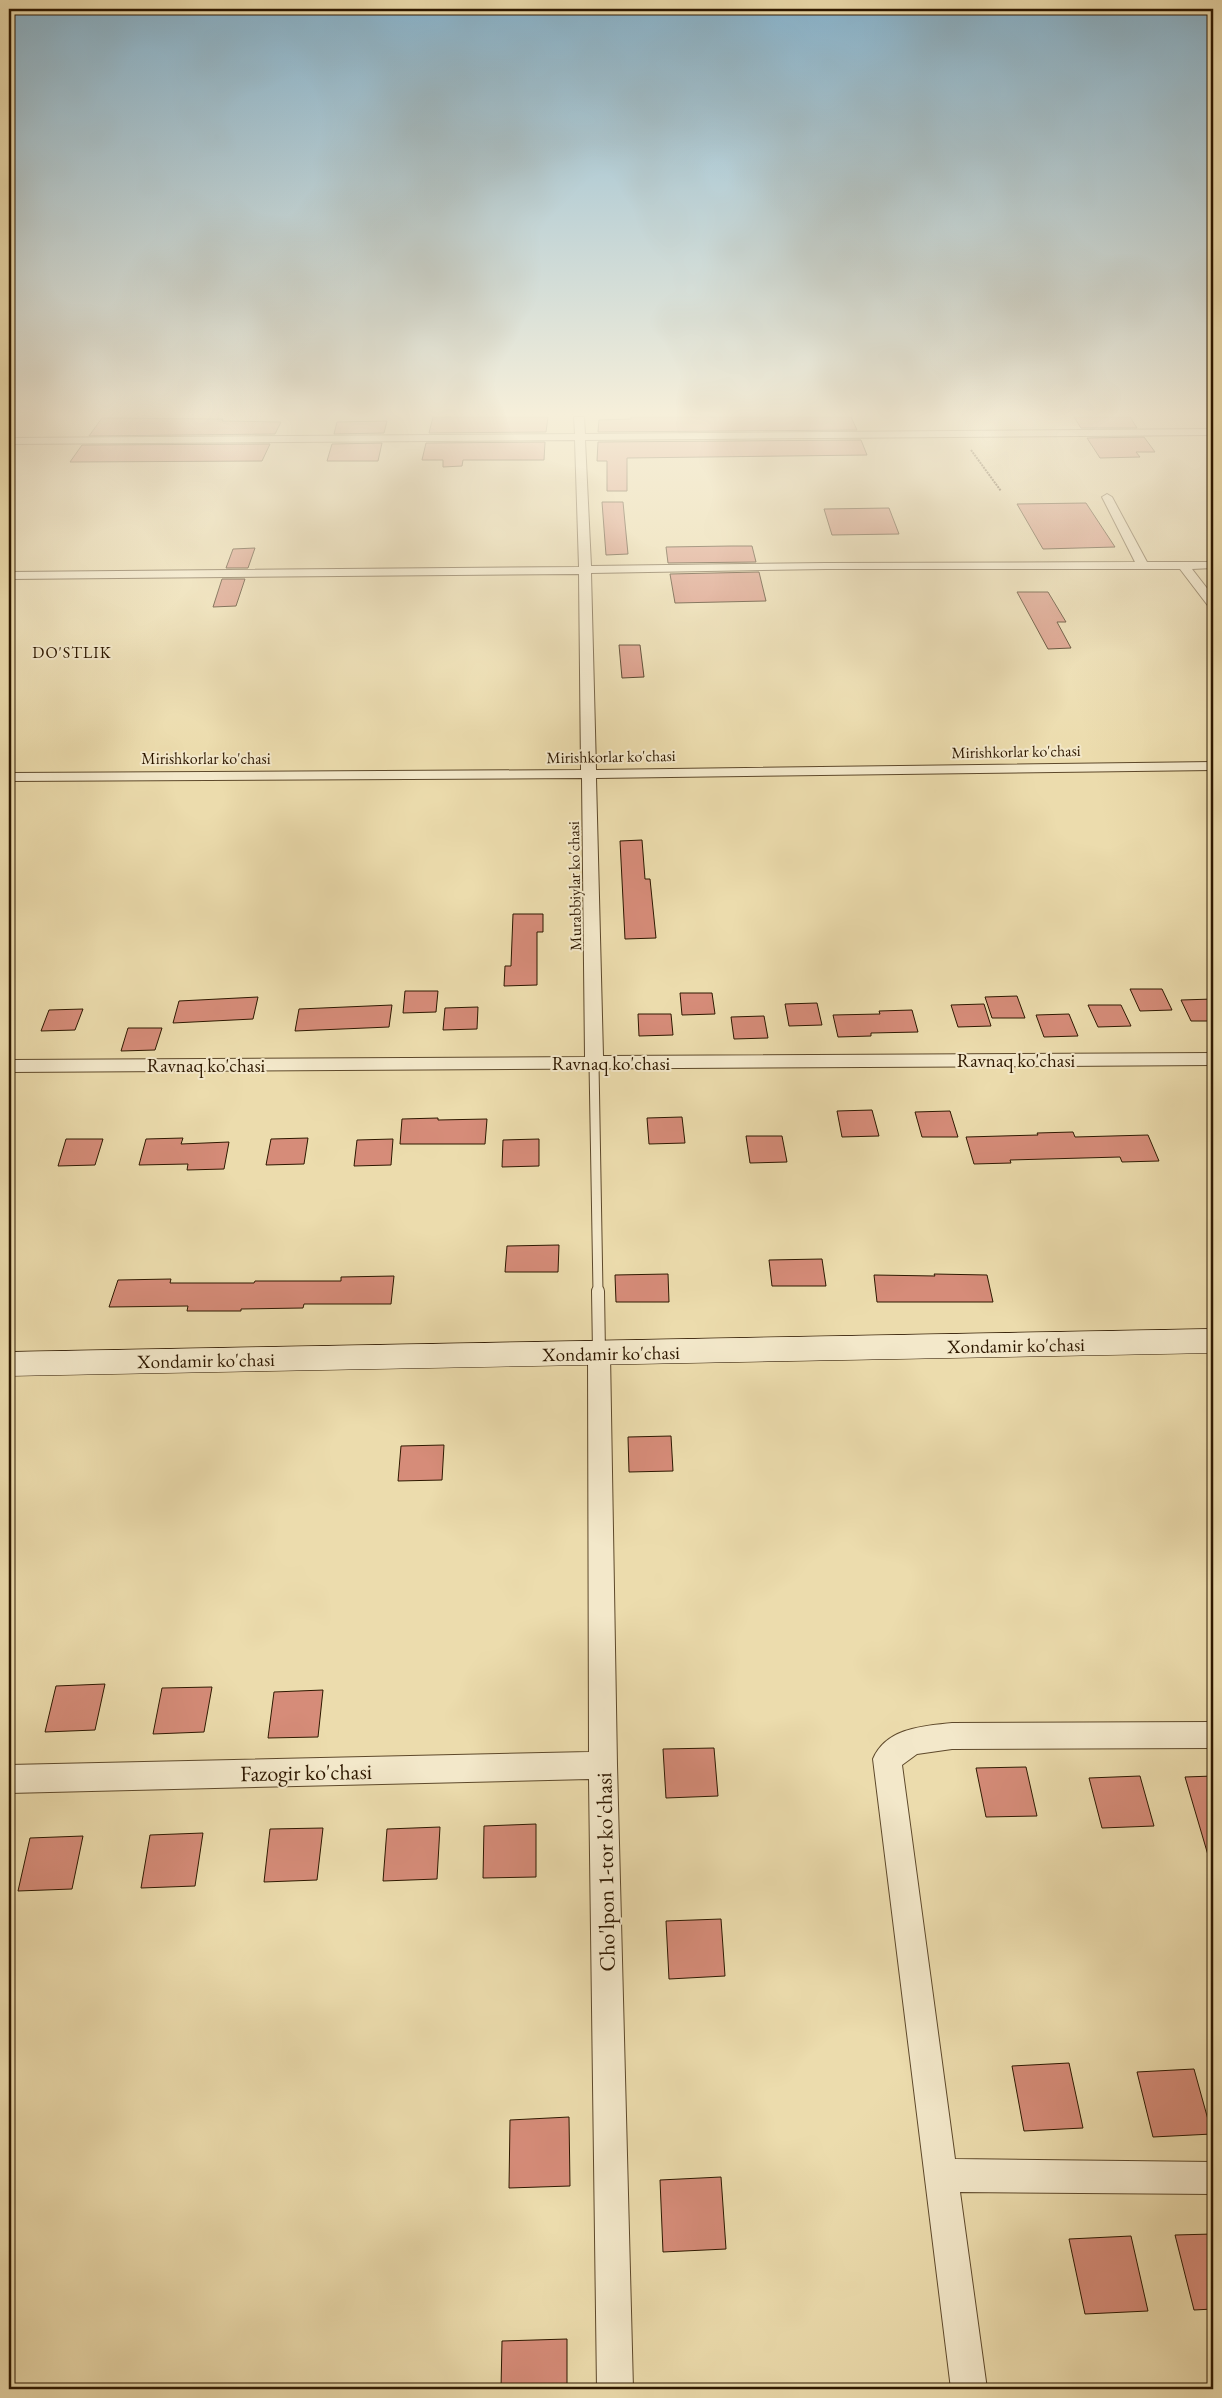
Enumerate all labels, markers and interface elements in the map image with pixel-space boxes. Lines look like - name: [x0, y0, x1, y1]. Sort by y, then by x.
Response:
- district label: DO'STLIK: [32, 642, 112, 663]
- street label: Mirishkorlar ko'chasi: [951, 740, 1081, 763]
- street label: Mirishkorlar ko'chasi: [546, 745, 676, 768]
- street label: Mirishkorlar ko'chasi: [141, 748, 271, 769]
- street label: Murabbiylar ko'chasi: [563, 821, 586, 951]
- street label: Ravnaq ko'chasi: [957, 1048, 1076, 1073]
- street label: Ravnaq ko'chasi: [552, 1051, 671, 1076]
- street label: Ravnaq ko'chasi: [147, 1053, 266, 1078]
- street label: Xondamir ko'chasi: [946, 1332, 1085, 1359]
- street label: Xondamir ko'chasi: [541, 1340, 680, 1367]
- street label: Xondamir ko'chasi: [136, 1347, 275, 1374]
- street label: Fazogir ko'chasi: [240, 1757, 372, 1788]
- street label: Cho'lpon 1-tor ko'chasi: [589, 1772, 622, 1972]

